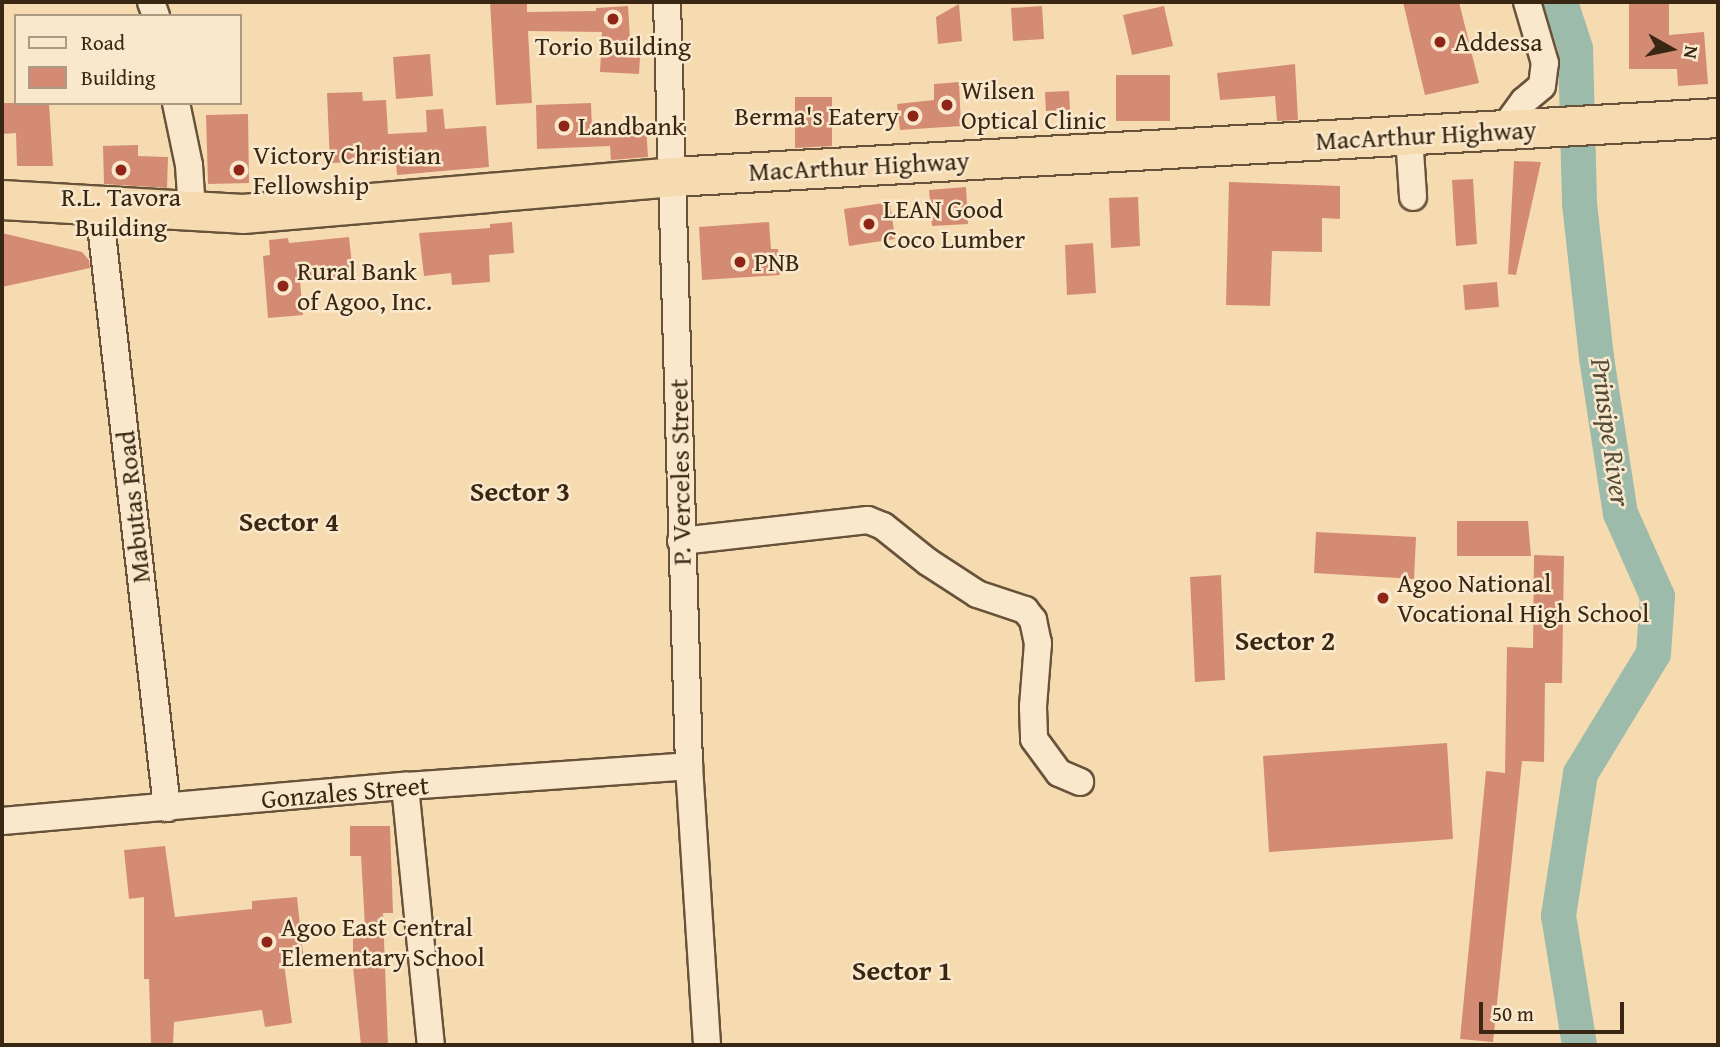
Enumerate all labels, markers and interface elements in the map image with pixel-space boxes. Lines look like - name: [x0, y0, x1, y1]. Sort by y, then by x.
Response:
- marker: Torio Building: [605, 11, 621, 27]
- legend: [14, 14, 242, 105]
- north arrow: [1636, 14, 1706, 84]
- place label: Addessa: [1454, 26, 1543, 58]
- text: Road: [81, 27, 125, 58]
- place label: Torio Building: [535, 30, 691, 62]
- marker: Addessa: [1432, 34, 1448, 50]
- text: N: [1677, 44, 1707, 61]
- text: Building: [81, 62, 155, 93]
- place label: Wilsen Optical Clinic: [961, 74, 1106, 136]
- marker: Wilsen Optical Clinic: [939, 97, 955, 113]
- place label: Berma's Eatery: [735, 100, 899, 132]
- marker: Berma's Eatery: [905, 108, 921, 124]
- place label: Landbank: [578, 110, 685, 142]
- street label: MacArthur Highway: [1315, 114, 1537, 156]
- marker: Landbank: [556, 118, 572, 134]
- place label: Victory Christian Fellowship: [253, 139, 441, 200]
- street label: MacArthur Highway: [748, 145, 970, 187]
- marker: R.L. Tavora Building: [113, 162, 129, 178]
- marker: Victory Christian Fellowship: [231, 162, 247, 178]
- place label: R.L. Tavora Building: [61, 181, 181, 242]
- place label: LEAN Good Coco Lumber: [883, 193, 1025, 255]
- marker: LEAN Good Coco Lumber: [861, 216, 877, 232]
- place label: PNB: [754, 246, 800, 278]
- marker: PNB: [732, 254, 748, 270]
- place label: Rural Bank of Agoo, Inc.: [297, 255, 432, 316]
- marker: Rural Bank of Agoo, Inc.: [275, 278, 291, 294]
- water label: Prinsipe River: [1584, 356, 1638, 508]
- street label: P. Verceles Street: [663, 378, 697, 566]
- street label: Mabutas Road: [109, 429, 157, 585]
- district label: Sector 3: [470, 474, 570, 508]
- district label: Sector 4: [239, 504, 339, 538]
- place label: Agoo National Vocational High School: [1397, 567, 1649, 628]
- marker: Agoo National Vocational High School: [1375, 590, 1391, 606]
- district label: Sector 2: [1235, 623, 1335, 657]
- street label: Gonzales Street: [260, 769, 430, 815]
- place label: Agoo East Central Elementary School: [281, 911, 485, 972]
- marker: Agoo East Central Elementary School: [259, 934, 275, 950]
- district label: Sector 1: [852, 953, 952, 987]
- scale bar: [1482, 988, 1627, 1032]
- text: 50 m: [1492, 998, 1534, 1029]

